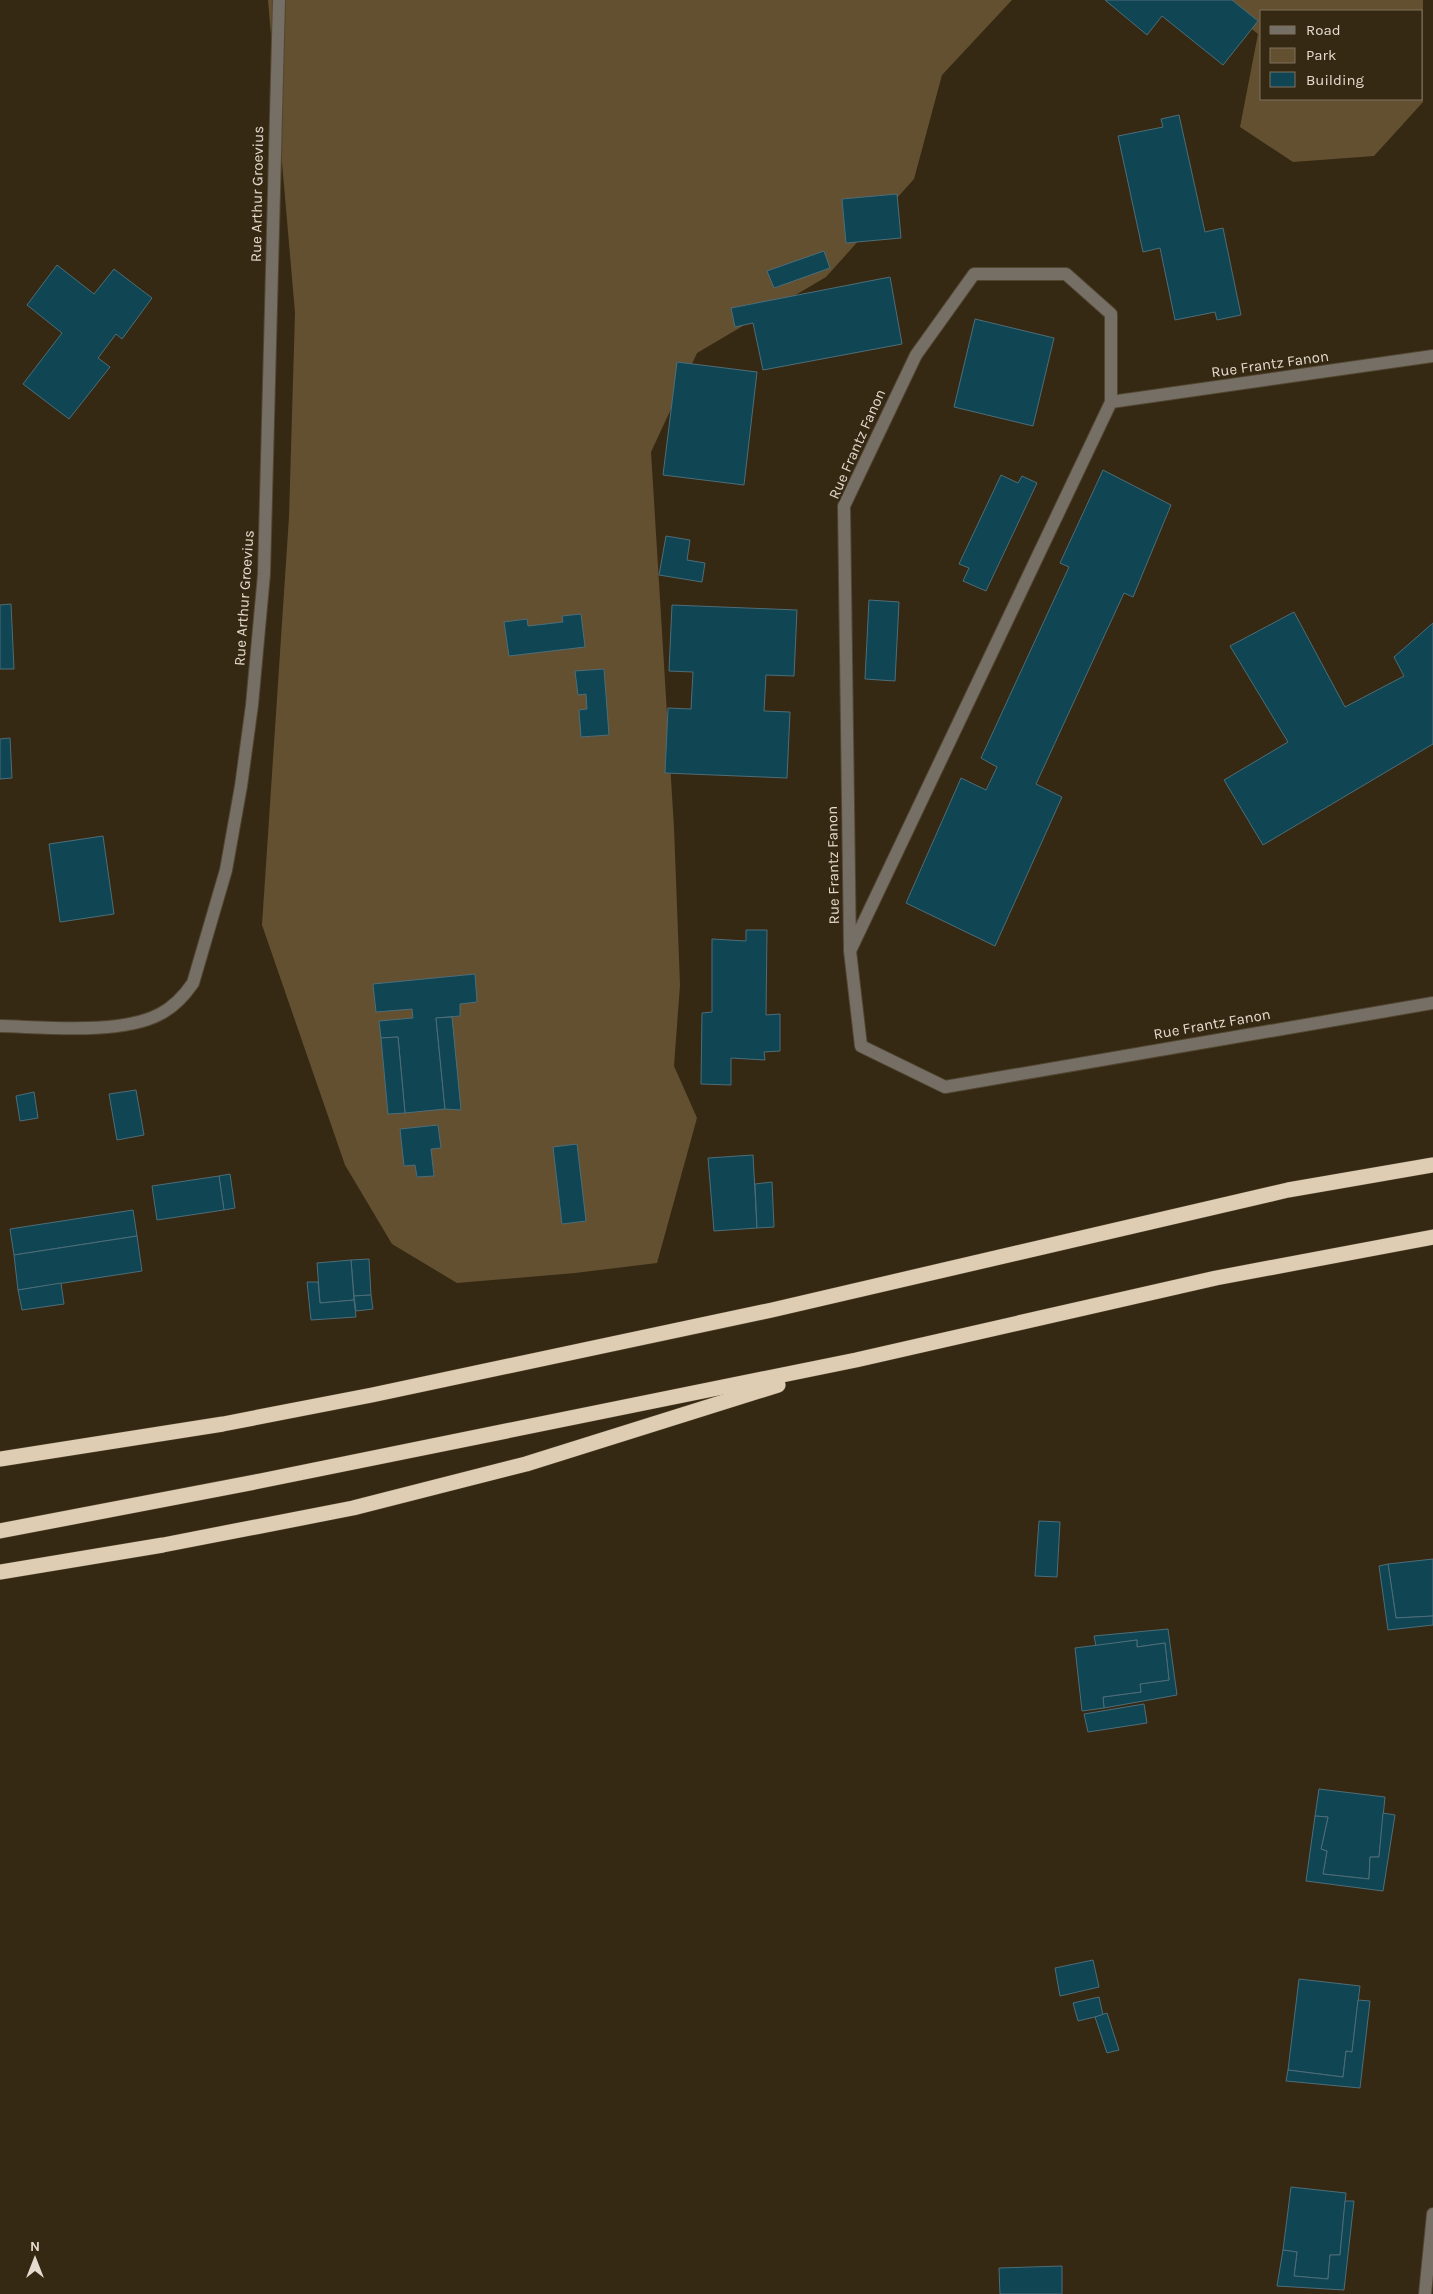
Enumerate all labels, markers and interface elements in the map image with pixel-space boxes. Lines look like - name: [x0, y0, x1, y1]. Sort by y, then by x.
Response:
- legend: [1260, 10, 1423, 100]
- text: Road: [1306, 21, 1341, 39]
- text: Park: [1306, 46, 1336, 64]
- text: Building: [1306, 71, 1364, 89]
- street label: Rue Arthur Groevius: [247, 126, 267, 262]
- street label: Rue Frantz Fanon: [1210, 347, 1330, 381]
- street label: Rue Frantz Fanon: [825, 386, 889, 502]
- street label: Rue Arthur Groevius: [230, 529, 258, 667]
- street label: Rue Frantz Fanon: [823, 806, 843, 924]
- street label: Rue Frantz Fanon: [1152, 1005, 1272, 1043]
- north arrow: [10, 2234, 60, 2284]
- text: N: [30, 2238, 40, 2255]

